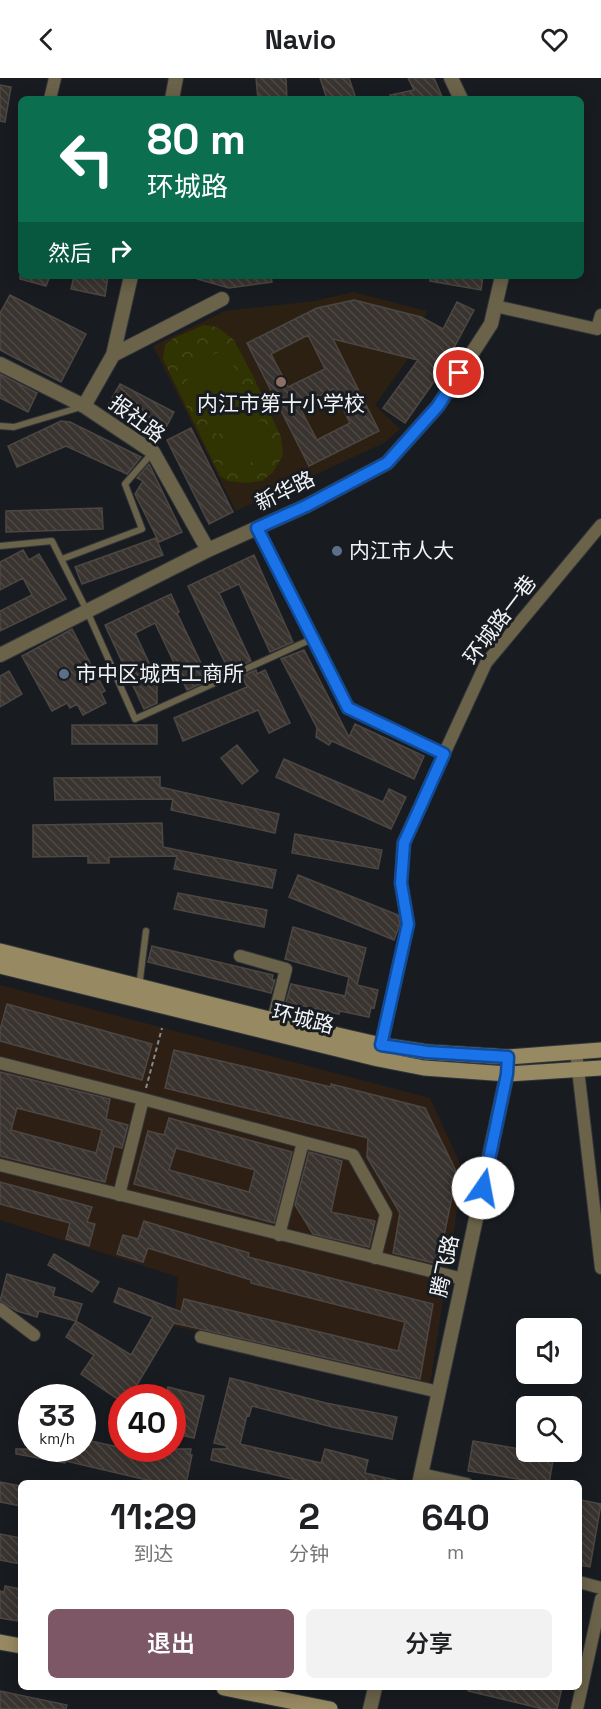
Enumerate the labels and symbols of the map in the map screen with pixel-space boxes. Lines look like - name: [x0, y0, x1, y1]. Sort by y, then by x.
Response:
- pin: [433, 347, 484, 398]
- marker: 内江市第十小学校: [274, 375, 288, 389]
- street label: 报社路: [104, 389, 171, 448]
- place label: 内江市第十小学校: [197, 390, 365, 417]
- street label: 新华路: [251, 465, 319, 516]
- place label: 内江市人大: [349, 537, 454, 564]
- marker: 内江市人大: [330, 544, 344, 558]
- street label: 环城路一巷: [457, 570, 542, 670]
- place label: 市中区城西工商所: [76, 660, 244, 687]
- marker: 市中区城西工商所: [57, 667, 71, 681]
- street label: 环城路: [269, 998, 337, 1039]
- position arrow: [451, 1156, 515, 1220]
- street label: 腾飞路: [425, 1232, 464, 1300]
- speed limit sign: 40: [108, 1384, 186, 1462]

